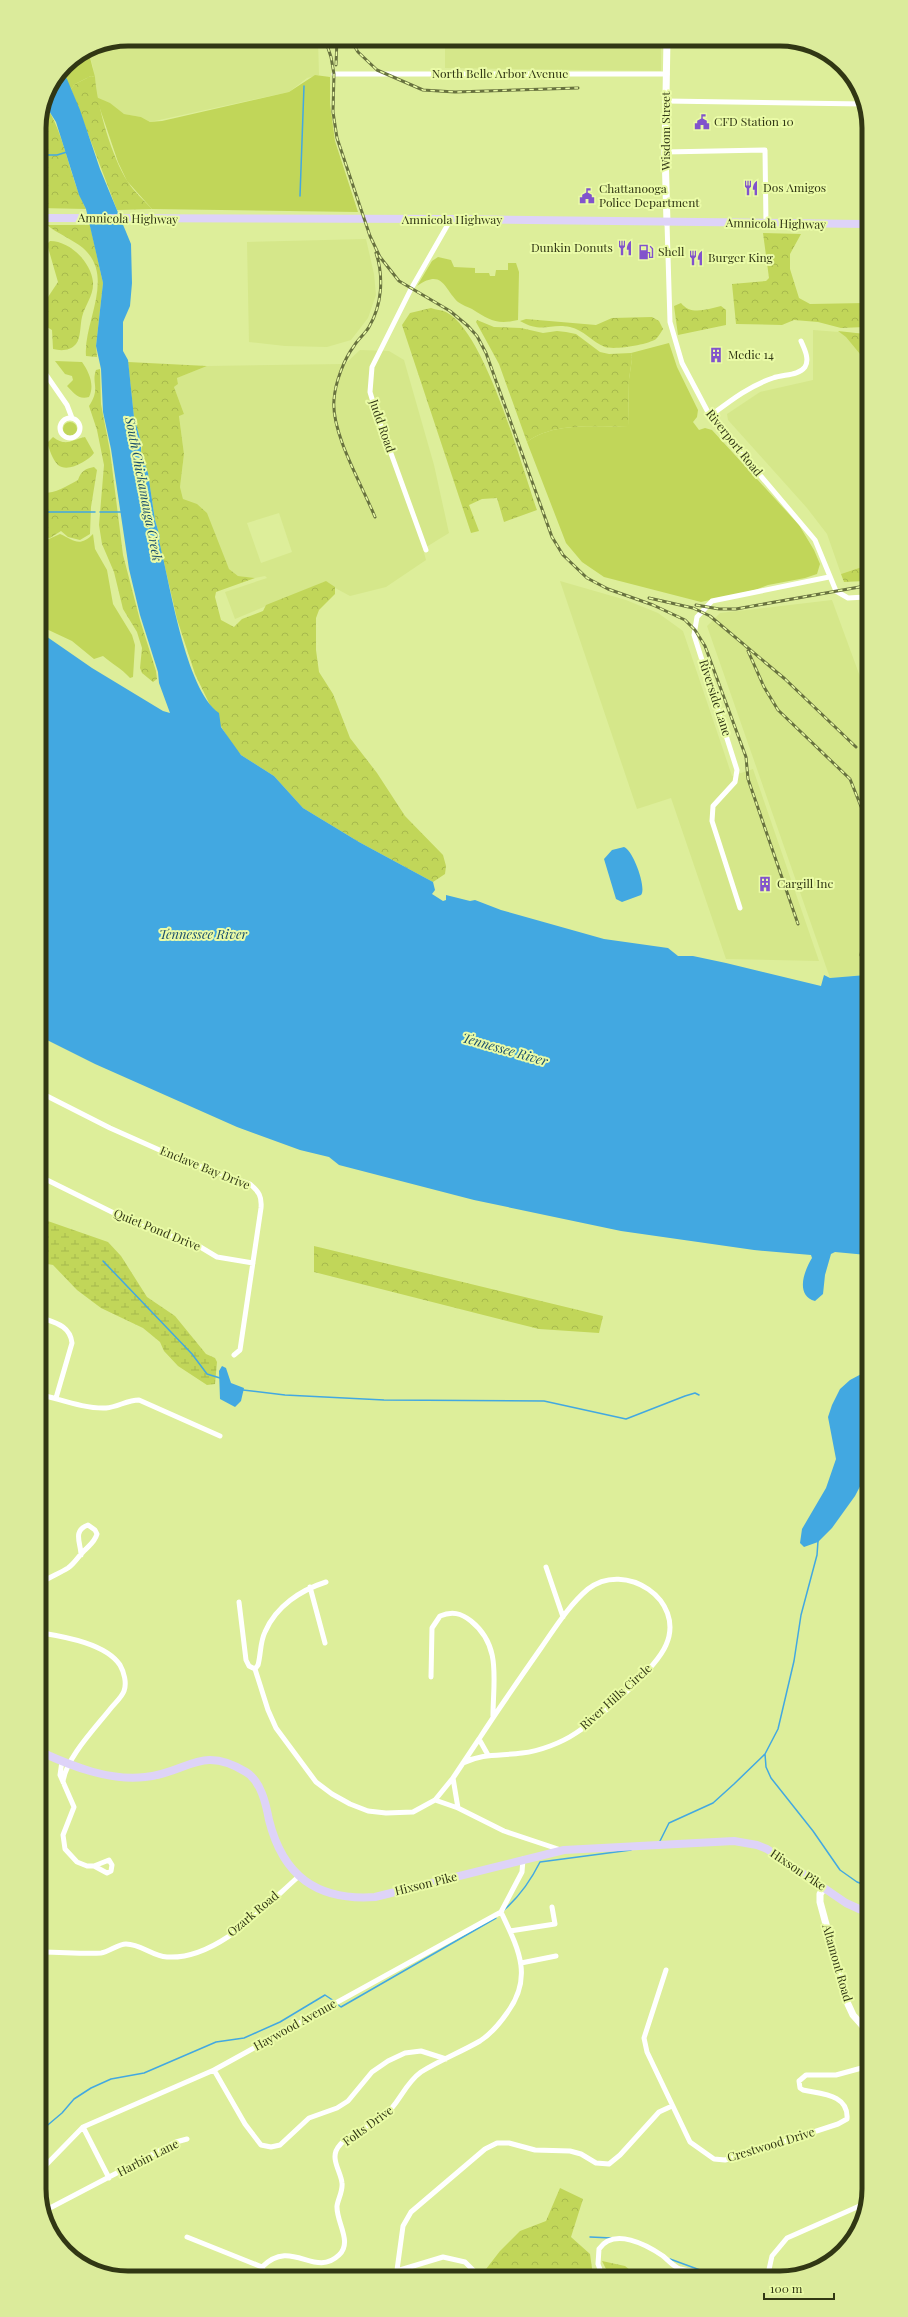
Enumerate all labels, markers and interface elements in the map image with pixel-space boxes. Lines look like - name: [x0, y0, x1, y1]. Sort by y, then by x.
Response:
- street label: North Belle Arbor Avenue: [432, 65, 568, 81]
- street label: Wisdom Street: [657, 91, 673, 171]
- public building icon: CFD Station 10: [693, 113, 711, 131]
- place label: CFD Station 10: [714, 113, 794, 129]
- restaurant icon: Dos Amigos: [742, 179, 760, 197]
- place label: Dos Amigos: [763, 179, 826, 195]
- place label: Chattanooga Police Department: [599, 180, 700, 210]
- public building icon: Chattanooga Police Department: [578, 187, 596, 205]
- street label: Amnicola Highway: [77, 209, 178, 227]
- street label: Amnicola Highway: [401, 211, 502, 227]
- street label: Amnicola Highway: [725, 214, 826, 232]
- place label: Dunkin Donuts: [531, 239, 613, 255]
- restaurant icon: Dunkin Donuts: [616, 239, 634, 257]
- fuel station icon: Shell: [637, 243, 655, 261]
- place label: Shell: [658, 243, 685, 259]
- restaurant icon: Burger King: [687, 249, 705, 267]
- place label: Burger King: [708, 249, 774, 265]
- building icon: Medic 14: [707, 346, 725, 364]
- place label: Medic 14: [728, 346, 774, 362]
- street label: Judd Road: [366, 396, 399, 454]
- street label: Riverport Road: [703, 406, 767, 479]
- water label: South Chickamauga Creek: [122, 414, 167, 563]
- street label: Riverside Lane: [696, 657, 736, 738]
- building icon: Cargill Inc: [756, 875, 774, 893]
- place label: Cargill Inc: [777, 875, 834, 891]
- water label: Tennessee River: [159, 925, 248, 942]
- water label: Tennessee River: [460, 1028, 550, 1069]
- street label: Enclave Bay Drive: [158, 1142, 253, 1192]
- street label: Quiet Pond Drive: [112, 1204, 203, 1254]
- street label: River Hills Circle: [576, 1660, 655, 1733]
- street label: Hixson Pike: [768, 1845, 829, 1894]
- street label: Hixson Pike: [393, 1868, 459, 1899]
- street label: Ozark Road: [223, 1887, 281, 1939]
- street label: Altamont Road: [819, 1921, 857, 2003]
- street label: Haywood Avenue: [250, 1995, 339, 2054]
- street label: Folts Drive: [339, 2102, 396, 2149]
- street label: Crestwood Drive: [725, 2123, 816, 2165]
- street label: Harbin Lane: [114, 2135, 181, 2179]
- scale bar: [764, 2275, 834, 2301]
- text: 100 m: [770, 2280, 803, 2296]

